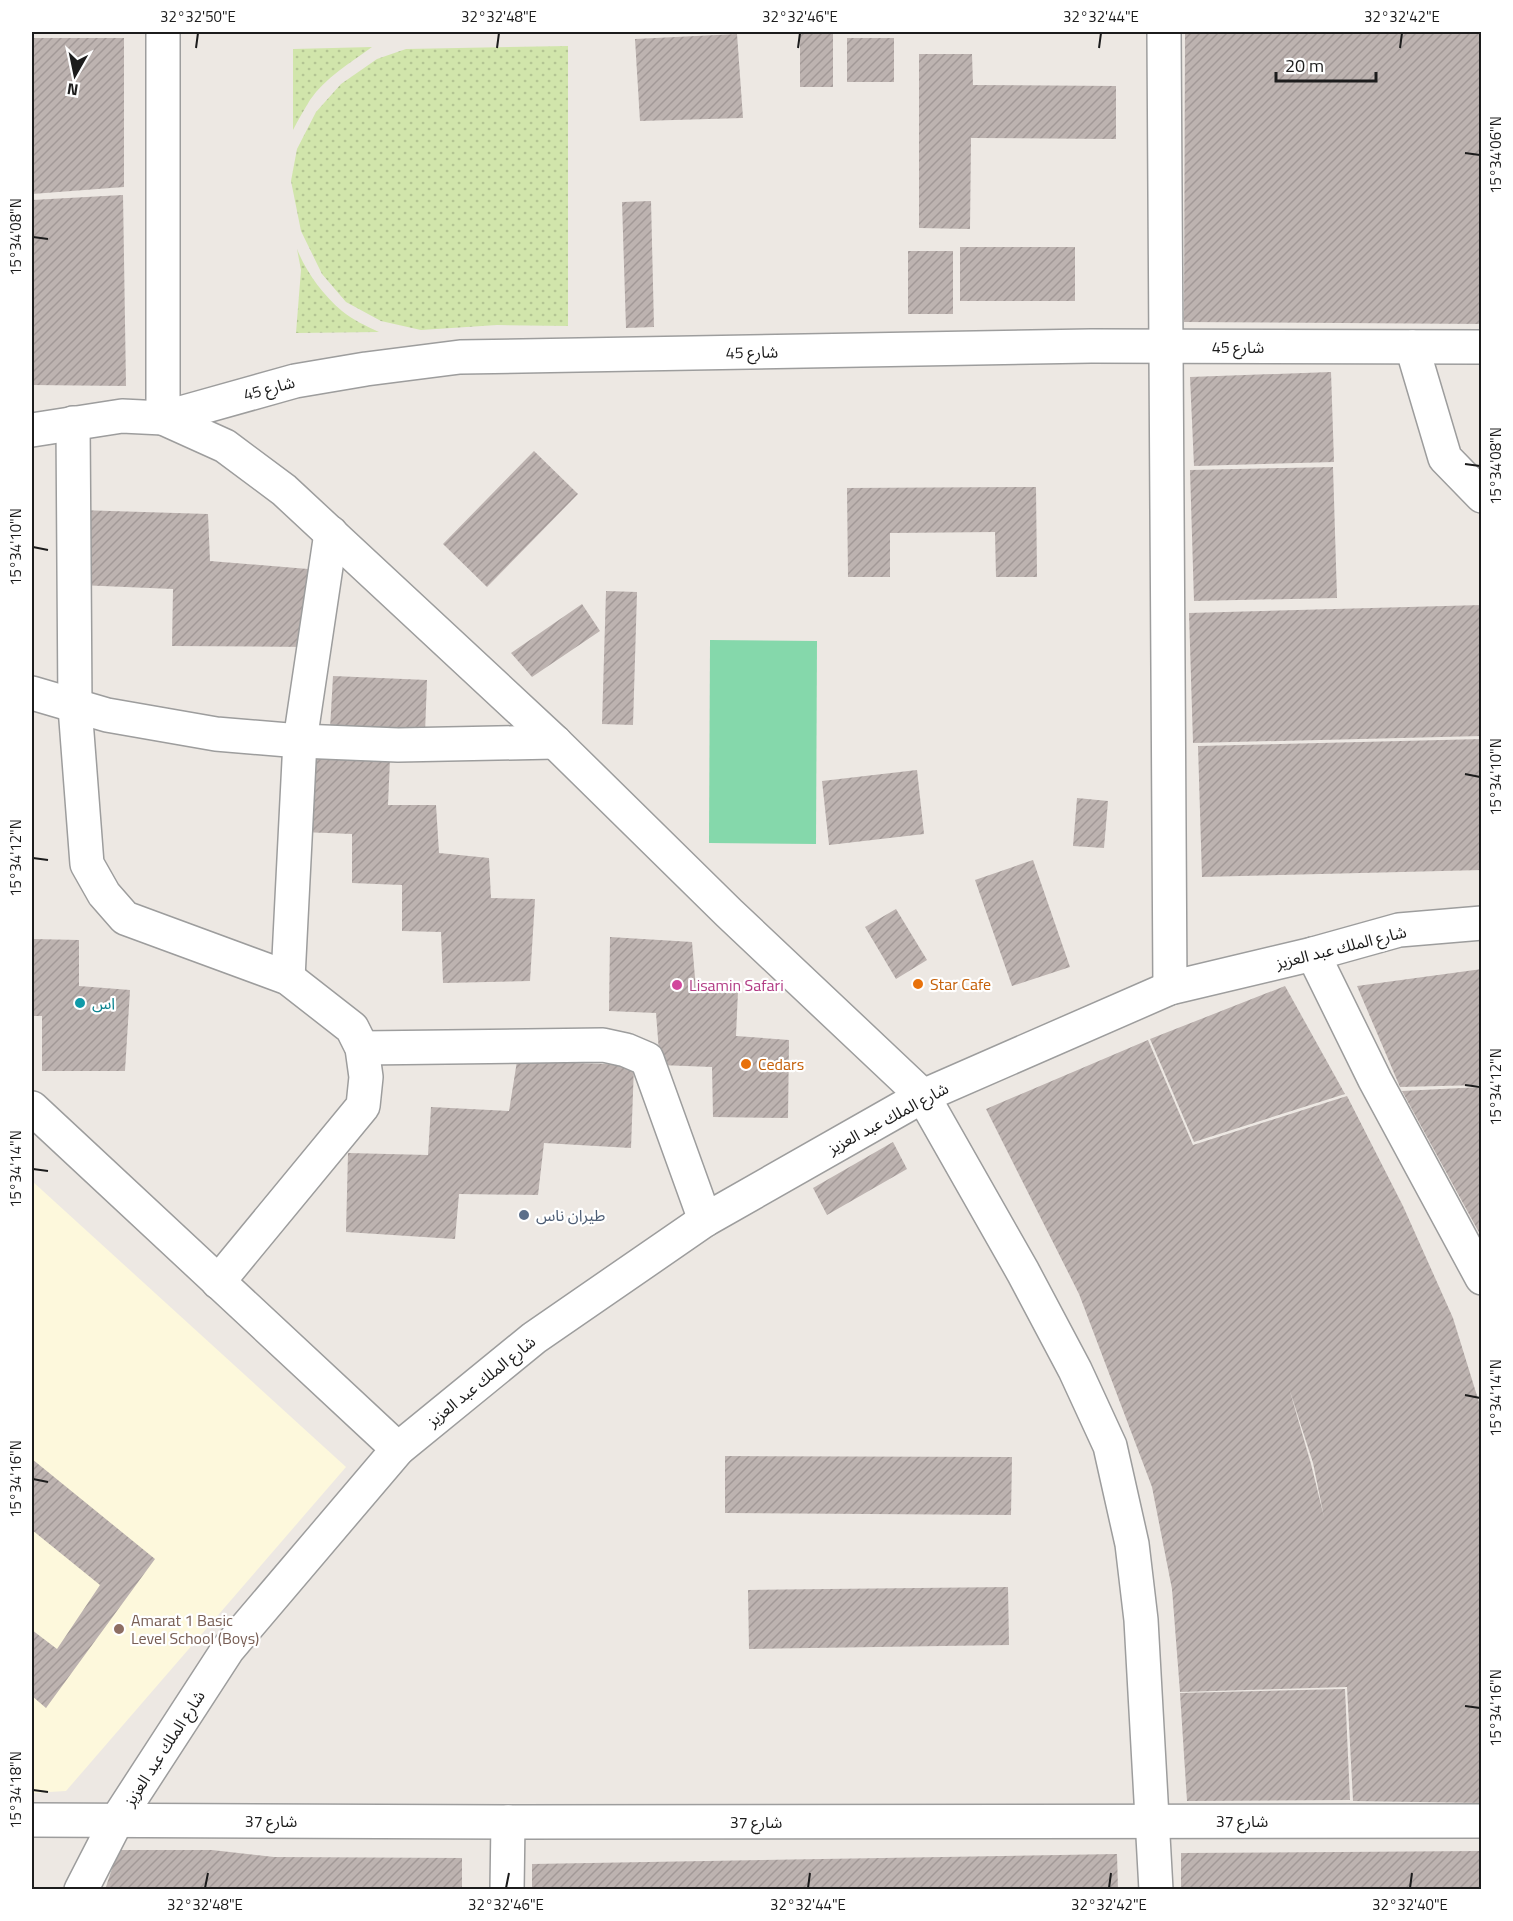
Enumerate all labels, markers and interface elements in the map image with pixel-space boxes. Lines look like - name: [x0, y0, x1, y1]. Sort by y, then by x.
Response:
- text: 32°32'50"E: [160, 5, 236, 28]
- text: 32°32'48"E: [461, 5, 537, 28]
- text: 32°32'46"E: [762, 5, 838, 28]
- text: 32°32'44"E: [1063, 5, 1139, 28]
- text: 32°32'42"E: [1364, 5, 1440, 28]
- north arrow: [45, 45, 105, 105]
- scale bar: [1276, 45, 1376, 83]
- text: 20 m: [1285, 52, 1324, 79]
- text: N: [65, 77, 80, 103]
- text: 15°34'06"N: [1484, 116, 1507, 194]
- text: 15°34'08"N: [4, 198, 27, 276]
- street label: شارع 45: [1212, 335, 1264, 360]
- street label: شارع 45: [725, 340, 779, 365]
- street label: شارع 45: [240, 370, 298, 407]
- text: 15°34'08"N: [1484, 427, 1507, 505]
- text: 15°34'10"N: [4, 508, 27, 586]
- text: 15°34'10"N: [1484, 738, 1507, 816]
- text: 15°34'12"N: [4, 819, 27, 897]
- street label: شارع الملك عبد العزيز: [1272, 919, 1409, 976]
- place label: Star Cafe: [930, 972, 991, 996]
- place label: Lisamin Safari: [689, 973, 784, 997]
- marker: Star Cafe: [911, 977, 925, 991]
- marker: Lisamin Safari: [670, 978, 684, 992]
- place label: اس: [92, 991, 115, 1015]
- marker: اس: [73, 996, 87, 1010]
- text: 15°34'12"N: [1484, 1048, 1507, 1126]
- place label: Cedars: [758, 1052, 804, 1076]
- marker: Cedars: [739, 1057, 753, 1071]
- street label: شارع الملك عبد العزيز: [822, 1076, 953, 1161]
- text: 15°34'14"N: [4, 1130, 27, 1208]
- place label: طيران ناس: [536, 1203, 605, 1227]
- marker: طيران ناس: [517, 1208, 531, 1222]
- street label: شارع الملك عبد العزيز: [421, 1330, 541, 1434]
- text: 15°34'14"N: [1484, 1359, 1507, 1437]
- text: 15°34'16"N: [4, 1440, 27, 1518]
- place label: Amarat 1 Basic Level School (Boys): [131, 1608, 259, 1650]
- marker: Amarat 1 Basic Level School (Boys): [112, 1622, 126, 1636]
- text: 15°34'16"N: [1484, 1669, 1507, 1747]
- street label: شارع الملك عبد العزيز: [117, 1685, 211, 1812]
- text: 15°34'18"N: [4, 1751, 27, 1829]
- street label: شارع 37: [245, 1809, 297, 1834]
- street label: شارع 37: [1216, 1809, 1268, 1834]
- street label: شارع 37: [730, 1810, 782, 1835]
- text: 32°32'48"E: [167, 1893, 243, 1916]
- text: 32°32'46"E: [468, 1893, 544, 1916]
- text: 32°32'44"E: [770, 1893, 846, 1916]
- text: 32°32'42"E: [1071, 1893, 1147, 1916]
- text: 32°32'40"E: [1372, 1893, 1448, 1916]

